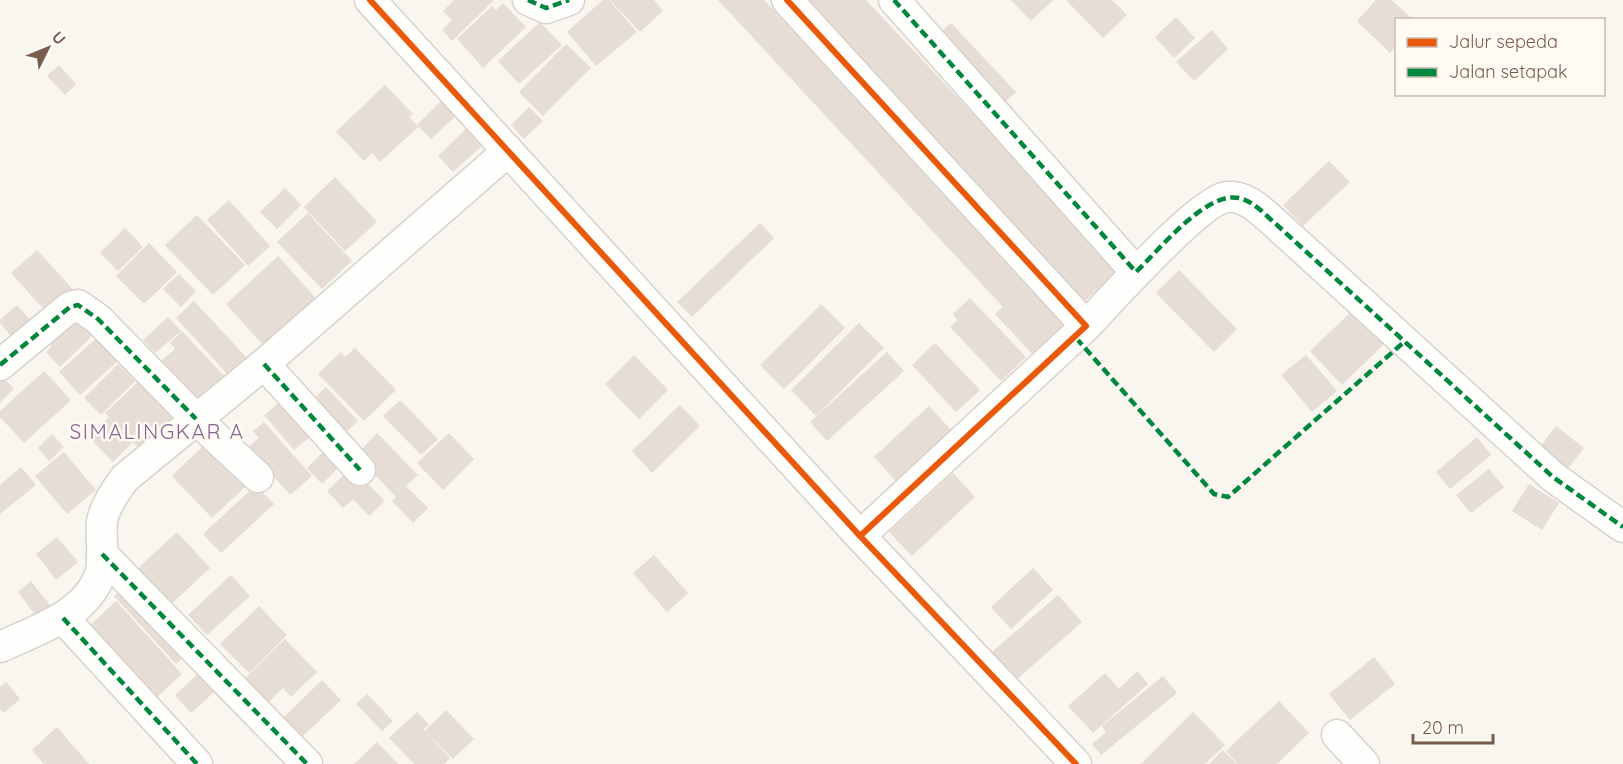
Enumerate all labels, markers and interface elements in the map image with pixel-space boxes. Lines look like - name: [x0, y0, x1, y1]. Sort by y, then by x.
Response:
- north arrow: [18, 18, 78, 78]
- legend: [1395, 18, 1605, 96]
- text: U: [48, 27, 70, 49]
- text: Jalur sepeda: [1449, 30, 1558, 53]
- text: Jalan setapak: [1449, 60, 1568, 83]
- district label: SIMALINGKAR A: [70, 418, 244, 444]
- scale bar: [1413, 707, 1492, 745]
- text: 20 m: [1422, 716, 1464, 739]

